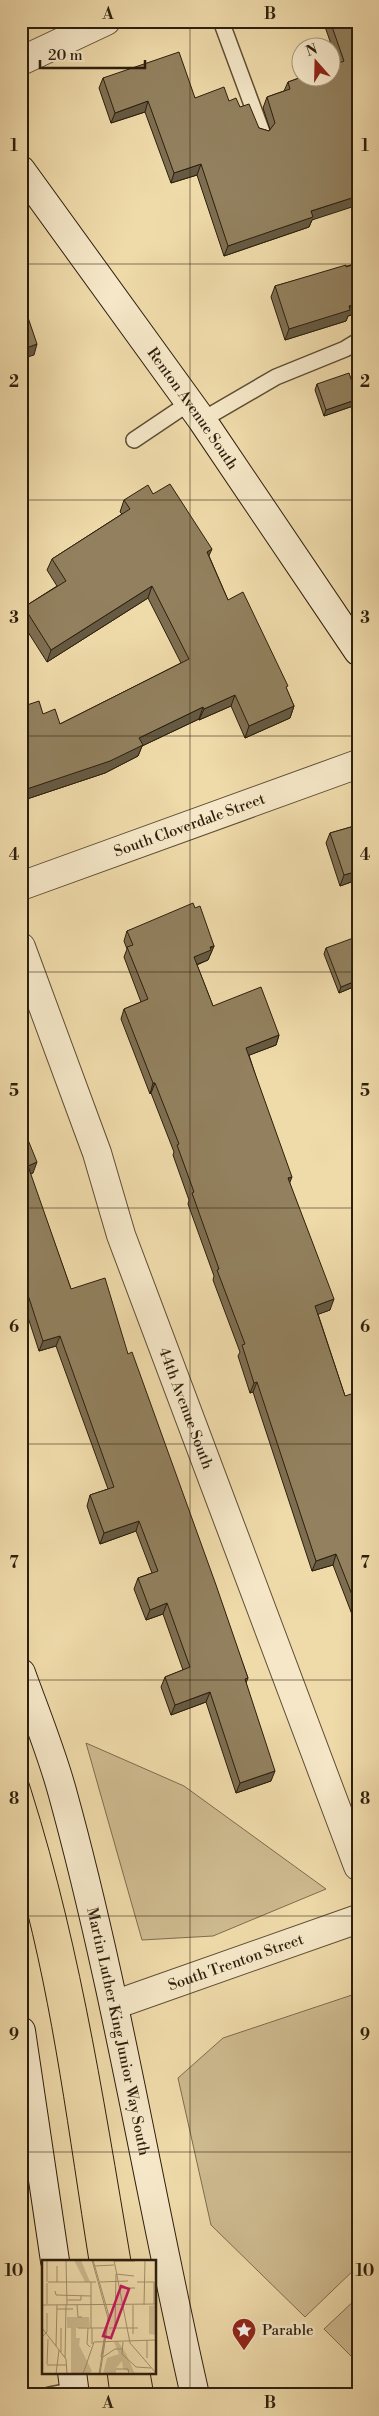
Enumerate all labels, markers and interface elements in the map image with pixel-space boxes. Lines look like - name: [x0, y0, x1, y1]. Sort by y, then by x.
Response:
- text: A: [101, 4, 114, 24]
- text: B: [264, 4, 276, 24]
- scale bar: [40, 38, 145, 70]
- north arrow: [292, 38, 342, 88]
- text: N: [304, 40, 320, 61]
- text: 20 m: [48, 46, 83, 65]
- text: 1: [10, 136, 18, 156]
- text: 1: [361, 136, 369, 156]
- street label: Renton Avenue South: [143, 344, 242, 473]
- text: 2: [9, 372, 19, 392]
- text: 2: [360, 372, 370, 392]
- text: 3: [9, 608, 19, 628]
- text: 3: [360, 608, 370, 628]
- street label: South Cloverdale Street: [111, 789, 268, 861]
- text: 4: [9, 845, 20, 865]
- text: 4: [360, 845, 371, 865]
- text: 5: [9, 1081, 19, 1101]
- text: 5: [360, 1081, 370, 1101]
- text: 6: [9, 1317, 19, 1337]
- text: 6: [360, 1317, 370, 1337]
- street label: 44th Avenue South: [155, 1345, 218, 1472]
- text: 7: [9, 1553, 19, 1573]
- text: 7: [360, 1553, 370, 1573]
- text: 8: [9, 1789, 19, 1809]
- text: 8: [360, 1789, 370, 1809]
- street label: Martin Luther King Junior Way South: [83, 1905, 154, 2157]
- street label: South Trenton Street: [165, 1929, 307, 1995]
- text: 9: [9, 2025, 19, 2045]
- text: 9: [360, 2025, 370, 2045]
- inset map: [42, 2260, 156, 2374]
- text: 10: [5, 2261, 23, 2281]
- text: 10: [356, 2261, 374, 2281]
- place icon: Parable: [231, 2317, 257, 2351]
- place label: Parable: [262, 2321, 314, 2340]
- text: A: [101, 2393, 114, 2413]
- text: B: [264, 2393, 276, 2413]

